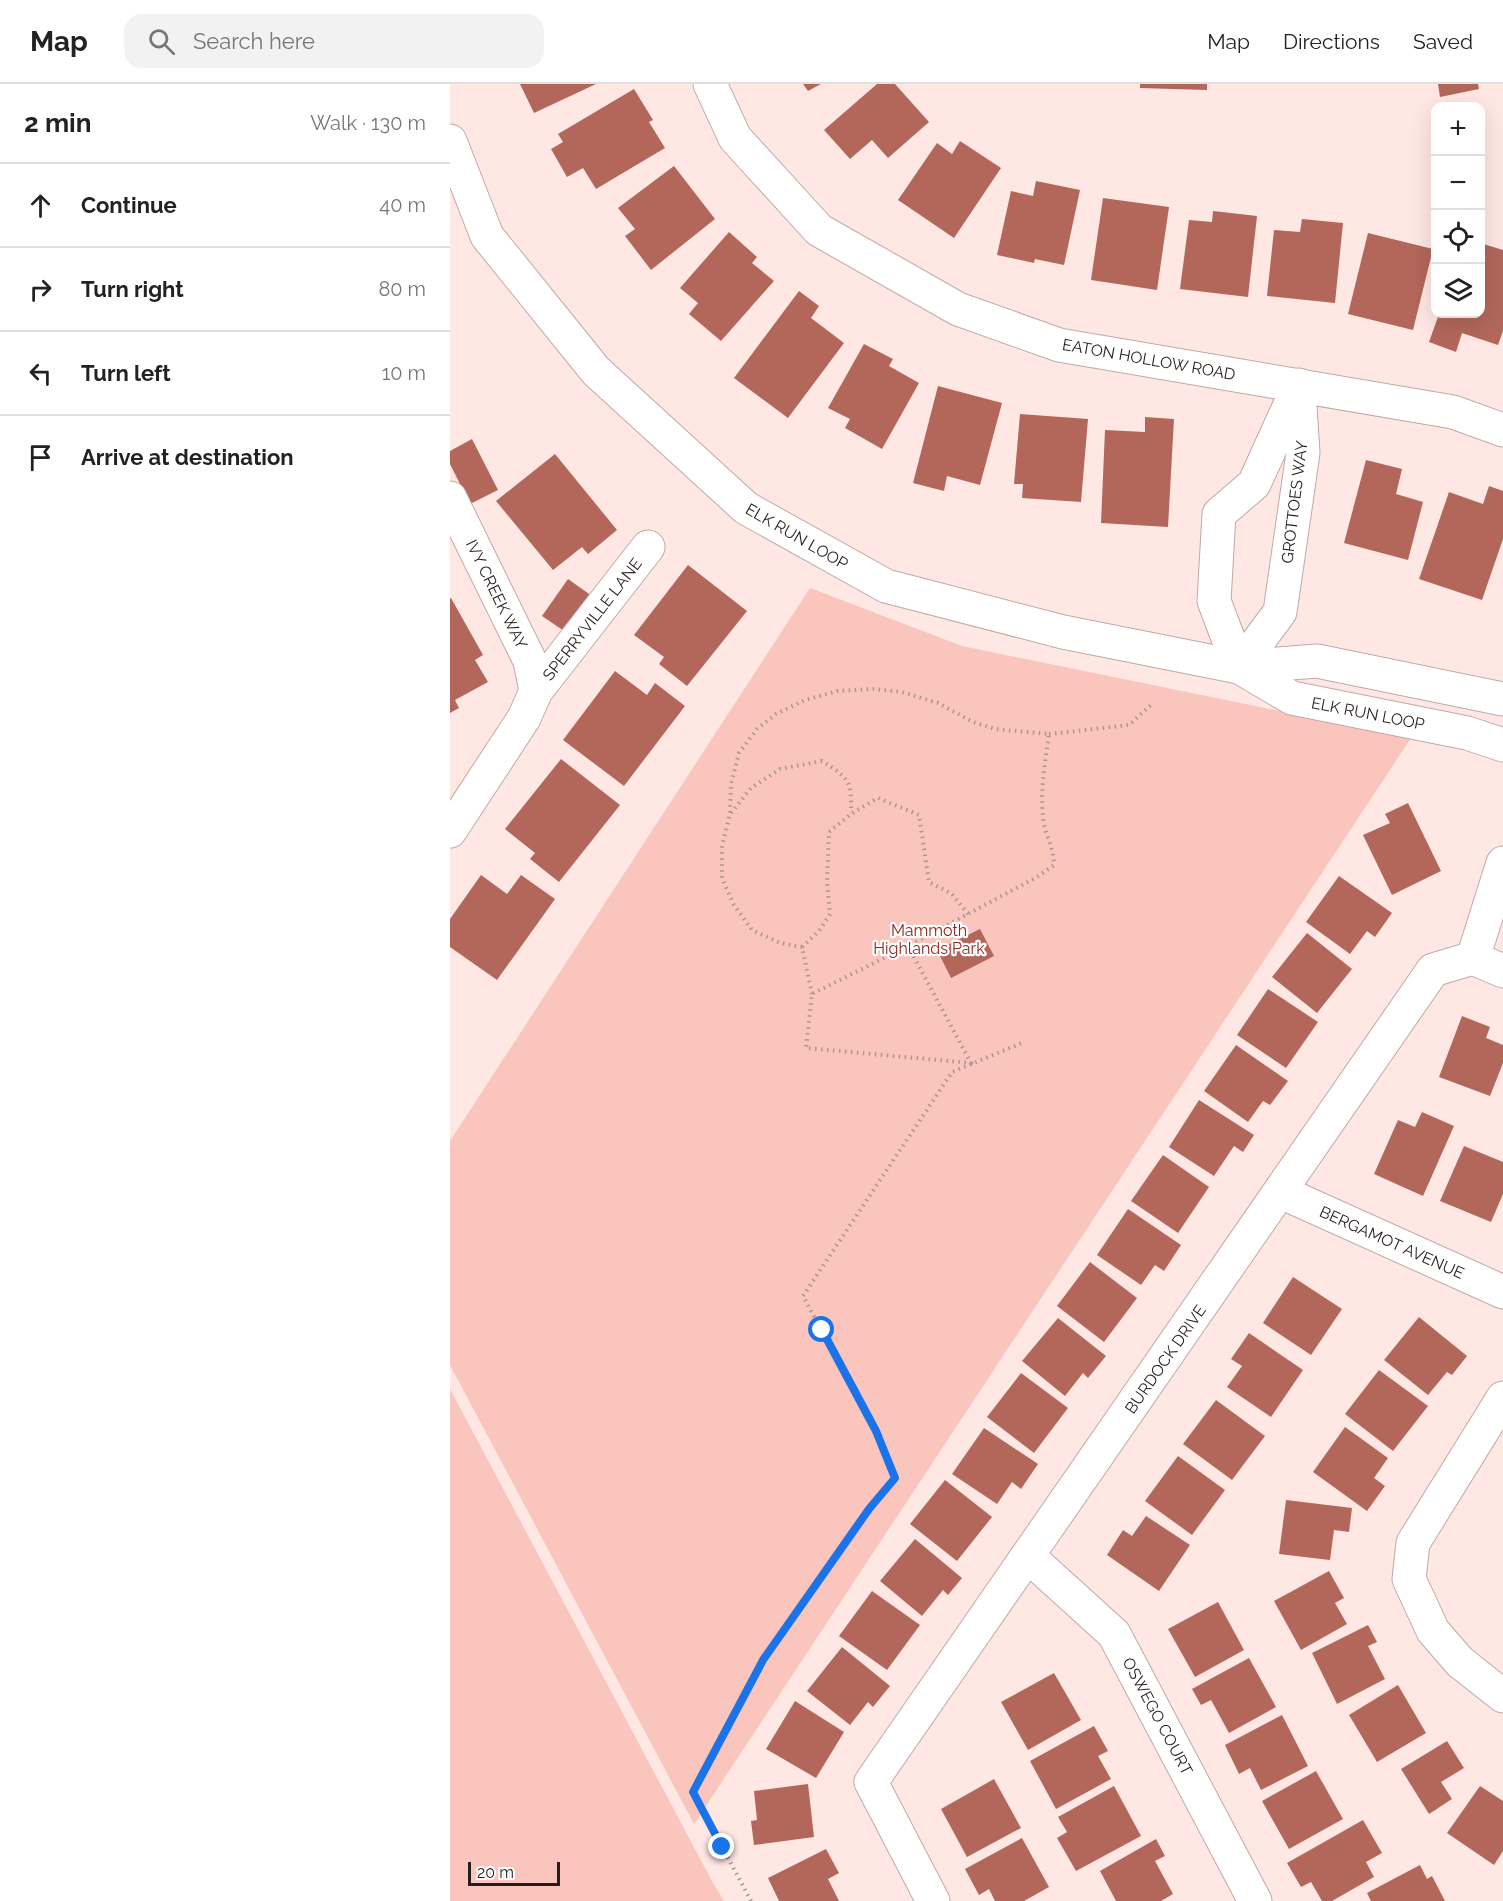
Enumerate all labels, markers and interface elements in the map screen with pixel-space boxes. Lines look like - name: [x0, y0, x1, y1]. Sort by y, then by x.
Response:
- search box: [124, 14, 544, 68]
- text: Map: [30, 25, 88, 58]
- icon: search: [145, 25, 178, 58]
- text: Search here: [193, 28, 315, 54]
- text: Map: [1207, 29, 1250, 54]
- text: Directions: [1283, 29, 1380, 54]
- text: Saved: [1413, 29, 1473, 54]
- map controls: [1431, 102, 1485, 318]
- button: +: [1431, 102, 1485, 156]
- text: 2 min: [24, 108, 91, 138]
- text: Walk · 130 m: [310, 111, 426, 135]
- button: −: [1431, 156, 1485, 210]
- icon: ahead: [24, 189, 57, 222]
- text: Continue: [81, 192, 177, 218]
- text: 40 m: [379, 193, 426, 217]
- button: locate: [1431, 210, 1485, 264]
- button: layers: [1431, 264, 1485, 318]
- icon: right: [24, 273, 57, 306]
- text: Turn right: [81, 276, 184, 302]
- text: 80 m: [378, 277, 426, 301]
- street label: EATON HOLLOW ROAD: [1061, 335, 1237, 384]
- icon: left: [24, 357, 57, 390]
- text: Turn left: [81, 360, 171, 386]
- text: 10 m: [382, 361, 426, 385]
- street label: GROTTOES WAY: [1278, 439, 1312, 564]
- icon: arrive: [24, 441, 57, 474]
- text: Arrive at destination: [81, 444, 294, 470]
- street label: ELK RUN LOOP: [742, 499, 851, 573]
- street label: IVY CREEK WAY: [462, 537, 531, 652]
- street label: SPERRYVILLE LANE: [539, 554, 646, 684]
- street label: ELK RUN LOOP: [1310, 693, 1426, 734]
- park label: Mammoth Highlands Park: [873, 921, 985, 958]
- street label: BERGAMOT AVENUE: [1317, 1202, 1467, 1283]
- street label: BURDOCK DRIVE: [1121, 1301, 1210, 1417]
- route start: [808, 1316, 834, 1342]
- street label: OSWEGO COURT: [1119, 1654, 1197, 1778]
- route end: [708, 1833, 734, 1859]
- scale bar: [468, 1859, 560, 1886]
- text: 20 m: [477, 1863, 514, 1882]

